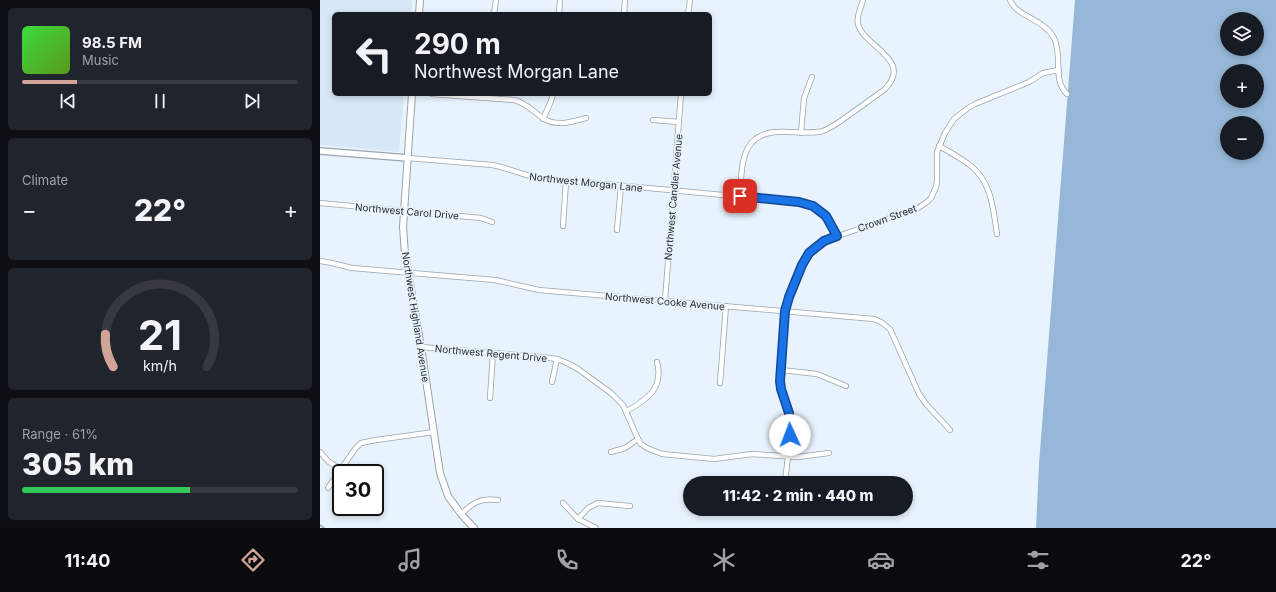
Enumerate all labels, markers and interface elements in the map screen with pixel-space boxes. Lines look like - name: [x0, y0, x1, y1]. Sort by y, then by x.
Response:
- map controls: [1220, 12, 1264, 160]
- button: layers: [1220, 12, 1264, 56]
- text: 290 m: [414, 27, 501, 61]
- icon: left: [348, 28, 400, 80]
- text: 98.5 FM: [82, 33, 142, 52]
- text: Music: [82, 52, 119, 68]
- text: Northwest Morgan Lane: [414, 61, 619, 82]
- button: +: [1220, 64, 1264, 108]
- icon: previous: [57, 90, 79, 112]
- icon: pause: [149, 90, 171, 112]
- icon: next: [241, 90, 263, 112]
- button: −: [1220, 116, 1264, 160]
- street label: Northwest Candler Avenue: [661, 133, 685, 261]
- street label: Northwest Morgan Lane: [529, 170, 643, 194]
- text: Climate: [22, 172, 68, 188]
- pin: [723, 179, 757, 213]
- icon: arrive: [729, 185, 751, 207]
- text: 22°: [134, 192, 186, 228]
- text: −: [22, 197, 37, 223]
- text: +: [283, 197, 298, 223]
- street label: Northwest Carol Drive: [354, 200, 460, 222]
- street label: Crown Street: [856, 202, 919, 234]
- street label: Northwest Highland Avenue: [400, 251, 432, 383]
- street label: Northwest Cooke Avenue: [605, 290, 726, 312]
- text: 21: [138, 310, 182, 360]
- street label: Northwest Regent Drive: [434, 342, 548, 364]
- text: km/h: [143, 357, 177, 374]
- position arrow: [769, 414, 811, 456]
- text: Range · 61%: [22, 426, 98, 442]
- text: 305 km: [22, 446, 134, 482]
- speed limit sign: 30: [332, 464, 384, 516]
- text: 11:42 · 2 min · 440 m: [723, 486, 873, 505]
- icon: directions: [239, 546, 267, 574]
- icon: music: [396, 546, 424, 574]
- icon: phone: [553, 546, 581, 574]
- icon: climate: [710, 546, 738, 574]
- icon: car: [867, 546, 895, 574]
- icon: filters: [1024, 546, 1052, 574]
- text: 11:40: [64, 550, 110, 571]
- text: 22°: [1181, 550, 1211, 571]

